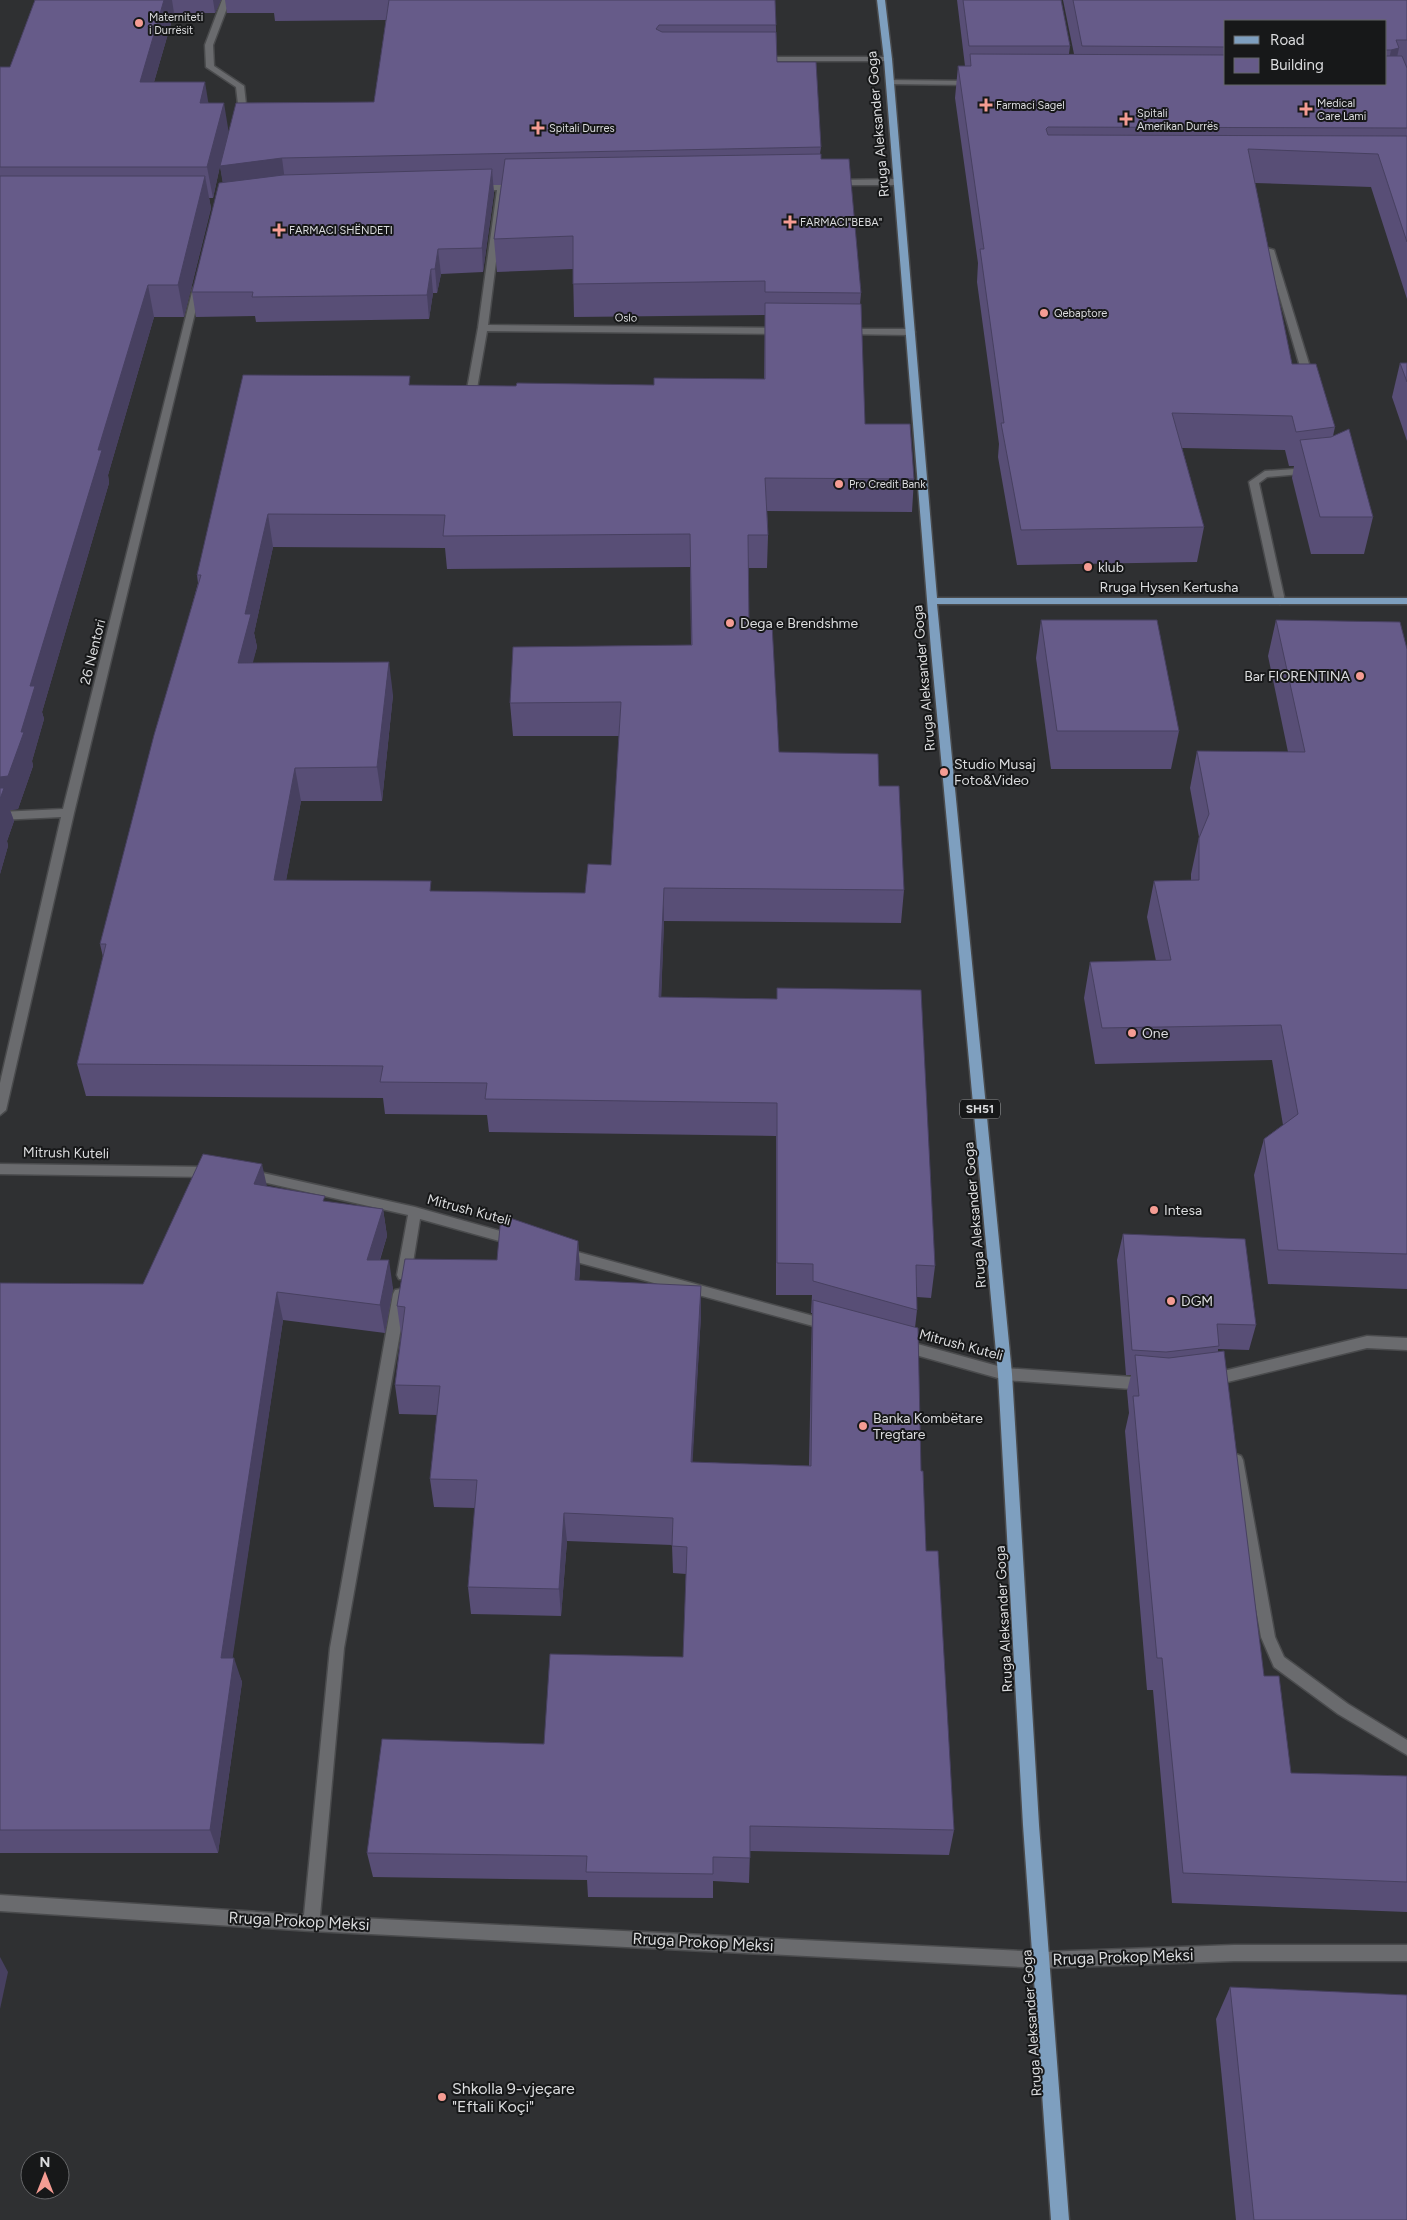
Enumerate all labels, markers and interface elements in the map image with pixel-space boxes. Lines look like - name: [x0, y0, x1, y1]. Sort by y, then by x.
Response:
- place label: Materniteti i Durrësit: [149, 11, 203, 37]
- marker: Materniteti i Durrësit: [133, 17, 145, 29]
- legend: [1224, 20, 1387, 85]
- text: Road: [1270, 31, 1305, 49]
- street label: Rruga Aleksander Goga: [863, 50, 893, 198]
- text: Building: [1270, 56, 1324, 74]
- place label: Medical Care Lami: [1317, 97, 1366, 123]
- marker: Farmaci Sagel: [980, 99, 992, 111]
- place label: Farmaci Sagel: [996, 99, 1065, 112]
- marker: Medical Care Lami: [1299, 102, 1313, 116]
- place label: Spitali Amerikan Durrës: [1137, 107, 1218, 133]
- marker: Spitali Amerikan Durrës: [1119, 112, 1133, 126]
- marker: Spitali Durres: [531, 121, 545, 135]
- place label: Spitali Durres: [549, 122, 615, 135]
- marker: FARMACI"BEBA": [784, 216, 796, 228]
- place label: FARMACI"BEBA": [800, 216, 882, 229]
- marker: FARMACI SHËNDETI: [273, 224, 285, 236]
- place label: FARMACI SHËNDETI: [289, 224, 393, 237]
- marker: Qebaptore: [1038, 307, 1050, 319]
- place label: Qebaptore: [1054, 307, 1107, 320]
- street label: Oslo: [615, 311, 637, 325]
- marker: Pro Credit Bank: [833, 478, 845, 490]
- place label: Pro Credit Bank: [849, 478, 926, 491]
- place label: klub: [1098, 559, 1124, 576]
- marker: klub: [1082, 561, 1094, 573]
- street label: Rruga Hysen Kertusha: [1100, 579, 1238, 596]
- street label: Rruga Aleksander Goga: [909, 604, 939, 752]
- place label: Dega e Brendshme: [740, 615, 858, 632]
- marker: Dega e Brendshme: [724, 617, 736, 629]
- street label: 26 Nentori: [77, 618, 109, 686]
- place label: Bar FIORENTINA: [1244, 668, 1351, 685]
- marker: Bar FIORENTINA: [1354, 670, 1366, 682]
- place label: Studio Musaj Foto&Video: [954, 756, 1036, 789]
- marker: Studio Musaj Foto&Video: [938, 766, 950, 778]
- place label: One: [1142, 1025, 1169, 1042]
- marker: One: [1126, 1027, 1138, 1039]
- road number: SH51: [960, 1100, 1000, 1118]
- street label: Rruga Aleksander Goga: [960, 1141, 990, 1289]
- street label: Mitrush Kuteli: [23, 1144, 109, 1162]
- street label: Mitrush Kuteli: [425, 1191, 513, 1229]
- place label: Intesa: [1164, 1202, 1202, 1219]
- marker: Intesa: [1148, 1204, 1160, 1216]
- place label: DGM: [1181, 1293, 1213, 1310]
- marker: DGM: [1165, 1295, 1177, 1307]
- street label: Mitrush Kuteli: [917, 1326, 1005, 1364]
- place label: Banka Kombëtare Tregtare: [873, 1410, 983, 1443]
- marker: Banka Kombëtare Tregtare: [857, 1420, 869, 1432]
- street label: Rruga Aleksander Goga: [992, 1545, 1016, 1693]
- street label: Rruga Prokop Meksi: [228, 1908, 370, 1934]
- street label: Rruga Prokop Meksi: [632, 1929, 774, 1955]
- street label: Rruga Prokop Meksi: [1052, 1945, 1194, 1969]
- street label: Rruga Aleksander Goga: [1018, 1949, 1046, 2097]
- place label: Shkolla 9-vjeçare "Eftali Koçi": [452, 2079, 575, 2116]
- marker: Shkolla 9-vjeçare "Eftali Koçi": [436, 2091, 448, 2103]
- north arrow: [20, 2150, 70, 2200]
- text: N: [40, 2154, 50, 2171]

